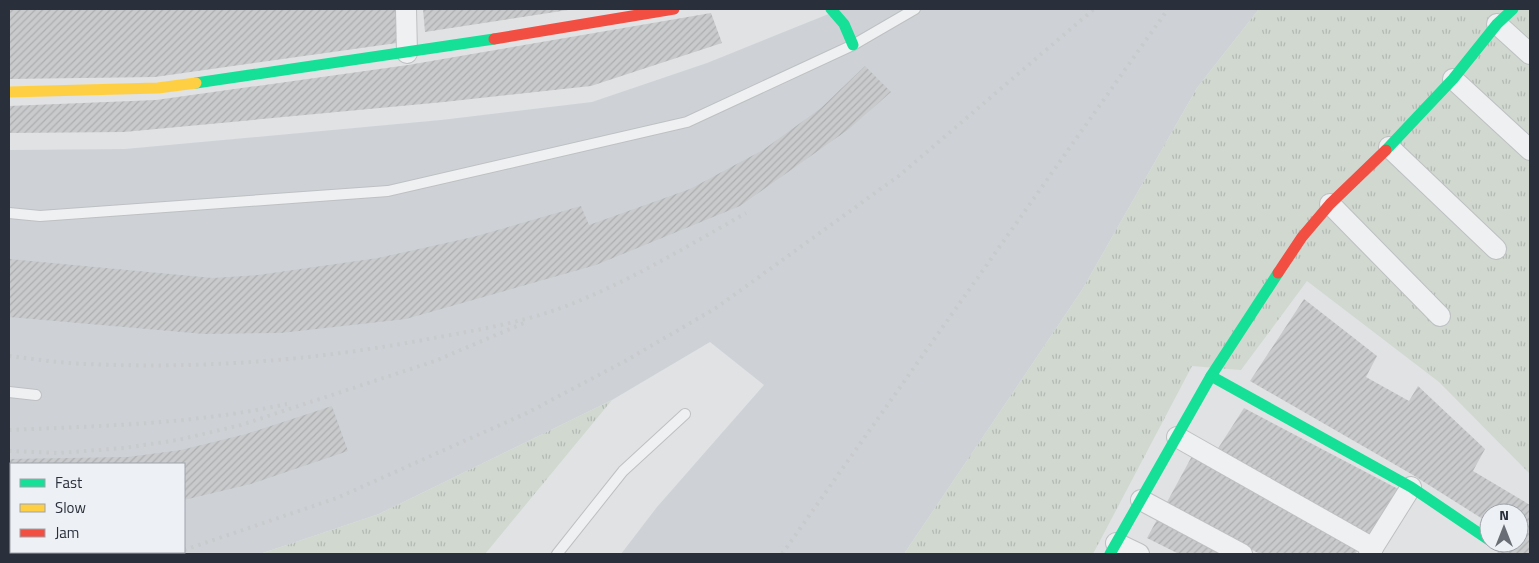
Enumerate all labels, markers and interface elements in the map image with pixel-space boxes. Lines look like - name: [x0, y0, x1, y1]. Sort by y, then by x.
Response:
- legend: [10, 463, 185, 553]
- text: Fast: [55, 471, 83, 494]
- text: Slow: [55, 496, 86, 519]
- north arrow: [1479, 503, 1529, 553]
- text: N: [1499, 504, 1509, 525]
- text: Jam: [55, 521, 79, 544]

